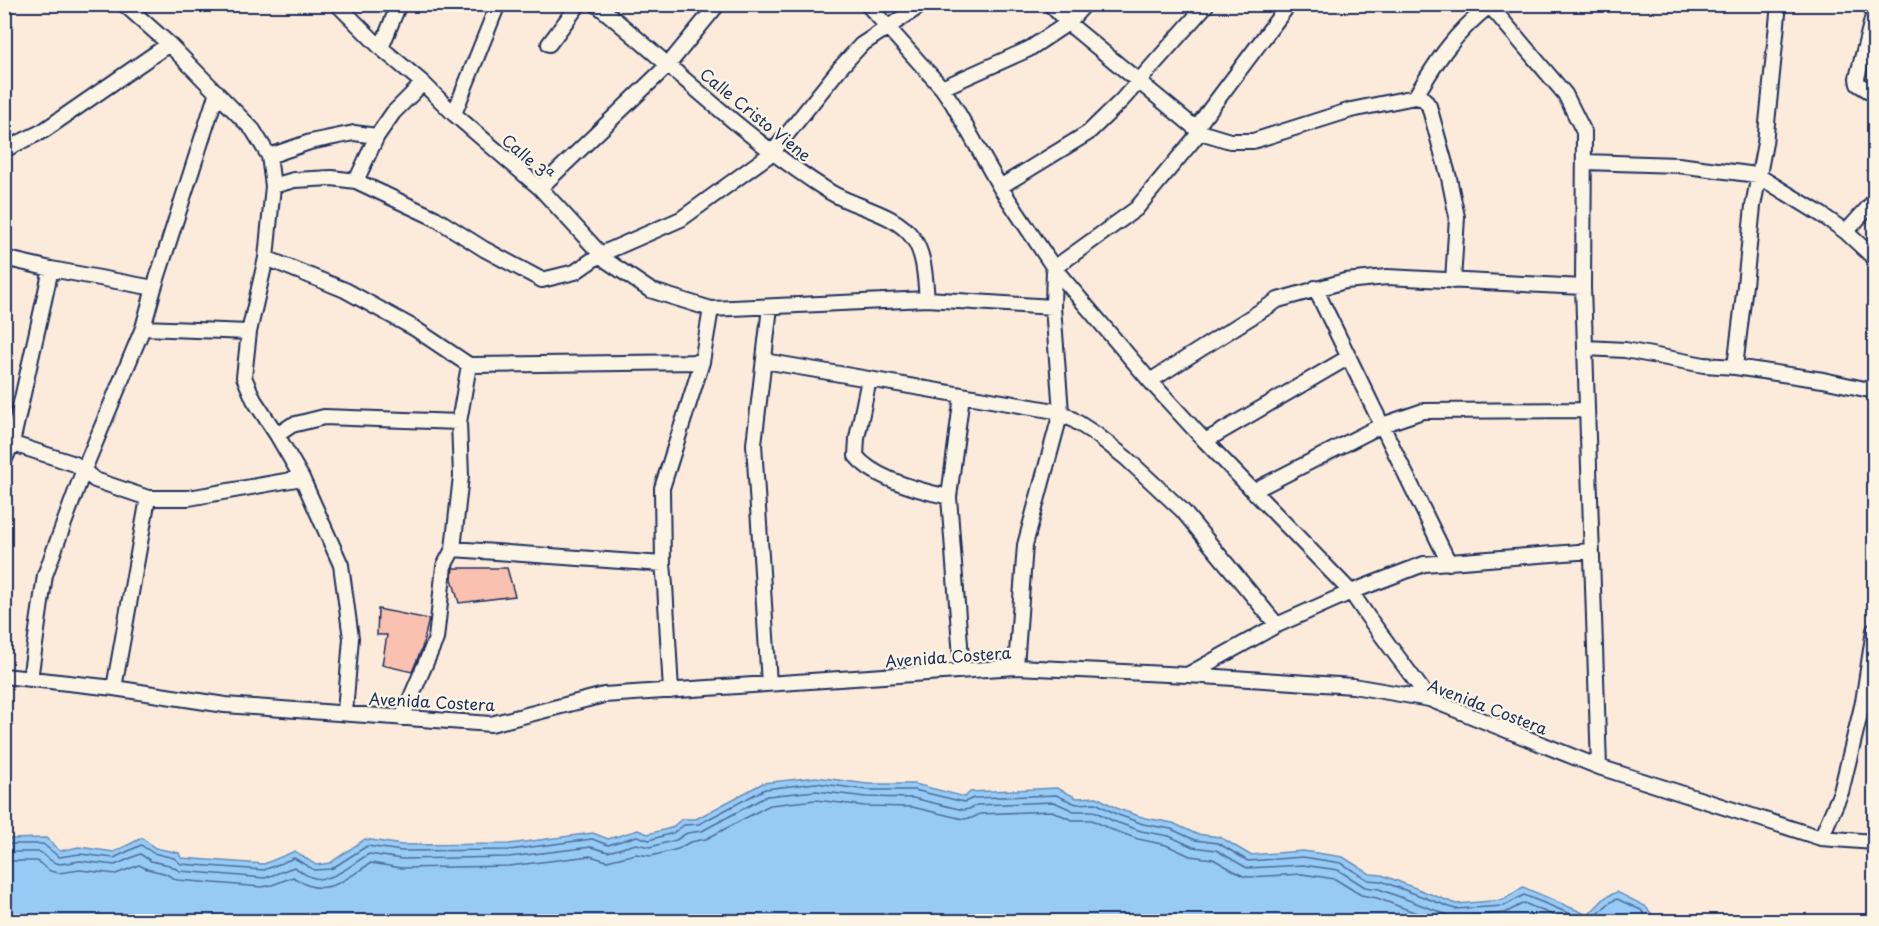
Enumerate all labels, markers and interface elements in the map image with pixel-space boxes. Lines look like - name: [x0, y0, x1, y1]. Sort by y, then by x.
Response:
- street label: Calle Cristo Viene: [695, 62, 817, 167]
- street label: Calle 3ª: [497, 128, 559, 187]
- street label: Avenida Costera: [884, 640, 1012, 672]
- street label: Avenida Costera: [1425, 672, 1551, 740]
- street label: Avenida Costera: [368, 686, 496, 716]

